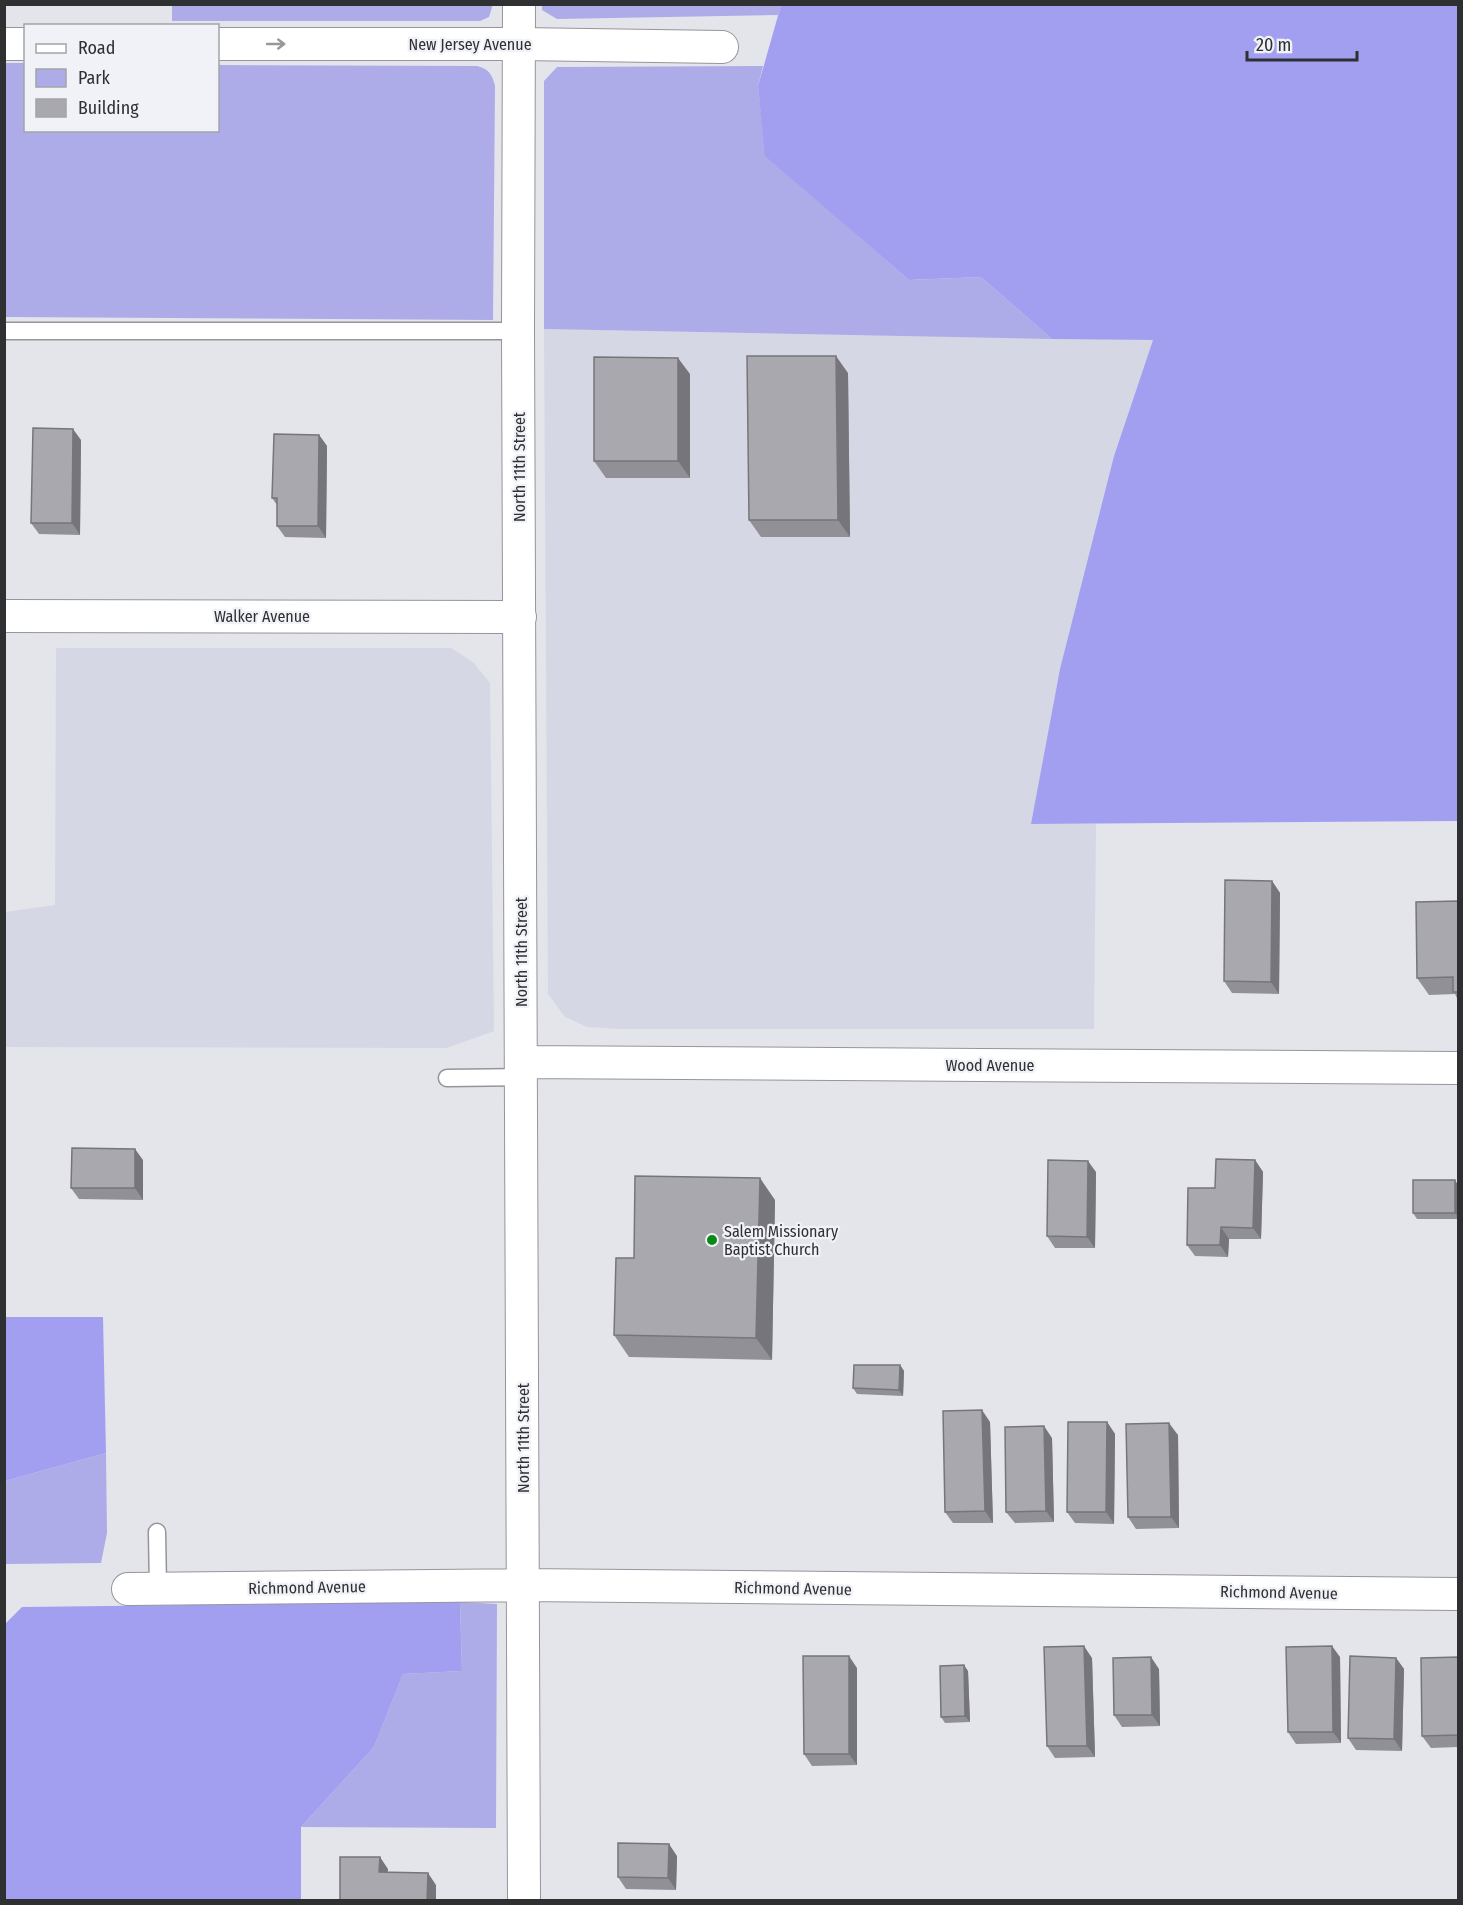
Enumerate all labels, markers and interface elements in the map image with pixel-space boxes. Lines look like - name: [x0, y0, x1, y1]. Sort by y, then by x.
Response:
- legend: [24, 24, 219, 132]
- scale bar: [1247, 24, 1356, 62]
- text: 20 m: [1256, 34, 1291, 56]
- street label: New Jersey Avenue: [408, 35, 532, 54]
- text: Road: [78, 37, 115, 59]
- one-way arrow: [265, 38, 285, 50]
- text: Park: [78, 67, 111, 89]
- text: Building: [78, 97, 139, 119]
- street label: North 11th Street: [510, 411, 529, 522]
- street label: Walker Avenue: [214, 607, 310, 626]
- street label: North 11th Street: [512, 896, 531, 1007]
- street label: Wood Avenue: [945, 1056, 1035, 1075]
- place label: Salem Missionary Baptist Church: [724, 1222, 839, 1259]
- marker: Salem Missionary Baptist Church: [705, 1233, 719, 1247]
- street label: North 11th Street: [514, 1382, 533, 1493]
- street label: Richmond Avenue: [248, 1577, 366, 1598]
- street label: Richmond Avenue: [734, 1578, 852, 1599]
- street label: Richmond Avenue: [1220, 1582, 1338, 1603]

